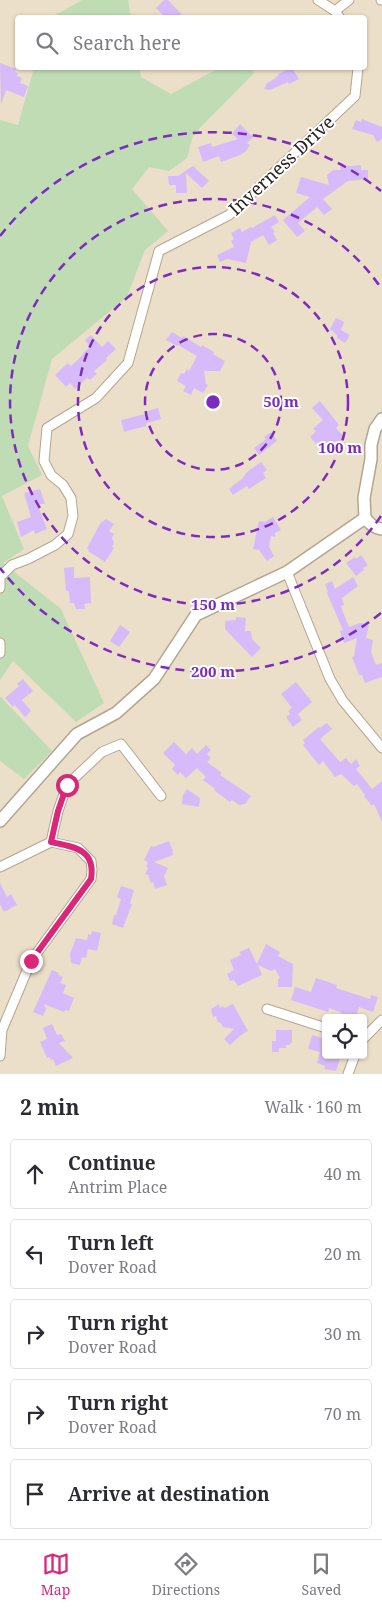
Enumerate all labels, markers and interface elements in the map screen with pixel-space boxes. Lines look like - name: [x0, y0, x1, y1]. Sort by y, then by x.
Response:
- search box: [15, 15, 367, 70]
- icon: search: [33, 29, 61, 57]
- text: Search here: [73, 30, 181, 56]
- street label: Inverness Drive: [223, 110, 339, 220]
- text: 50 m: [263, 391, 299, 411]
- centre of rings: [204, 393, 222, 411]
- text: 100 m: [318, 437, 362, 457]
- text: 150 m: [191, 594, 235, 614]
- text: 200 m: [191, 661, 235, 681]
- route start: [56, 774, 79, 797]
- route end: [20, 950, 43, 973]
- map controls: [322, 1014, 367, 1059]
- button: locate: [322, 1014, 367, 1059]
- text: 2 min: [20, 1093, 79, 1121]
- text: Walk · 160 m: [265, 1096, 362, 1118]
- text: Continue: [68, 1150, 156, 1176]
- icon: ahead: [21, 1160, 49, 1188]
- text: 40 m: [324, 1163, 361, 1185]
- text: Antrim Place: [68, 1176, 167, 1198]
- text: Turn left: [68, 1230, 154, 1256]
- icon: left: [21, 1240, 49, 1268]
- text: 20 m: [324, 1243, 361, 1265]
- text: Dover Road: [68, 1256, 157, 1278]
- text: Turn right: [68, 1310, 168, 1336]
- icon: right: [21, 1320, 49, 1348]
- text: 30 m: [324, 1323, 361, 1345]
- text: Dover Road: [68, 1336, 157, 1358]
- text: Turn right: [68, 1390, 168, 1416]
- icon: right: [21, 1400, 49, 1428]
- text: 70 m: [324, 1403, 361, 1425]
- text: Dover Road: [68, 1416, 157, 1438]
- icon: arrive: [21, 1480, 49, 1508]
- text: Arrive at destination: [68, 1481, 270, 1507]
- tab: Map: [41, 1550, 70, 1599]
- tab: Directions: [152, 1550, 220, 1599]
- tab: Saved: [302, 1550, 341, 1599]

